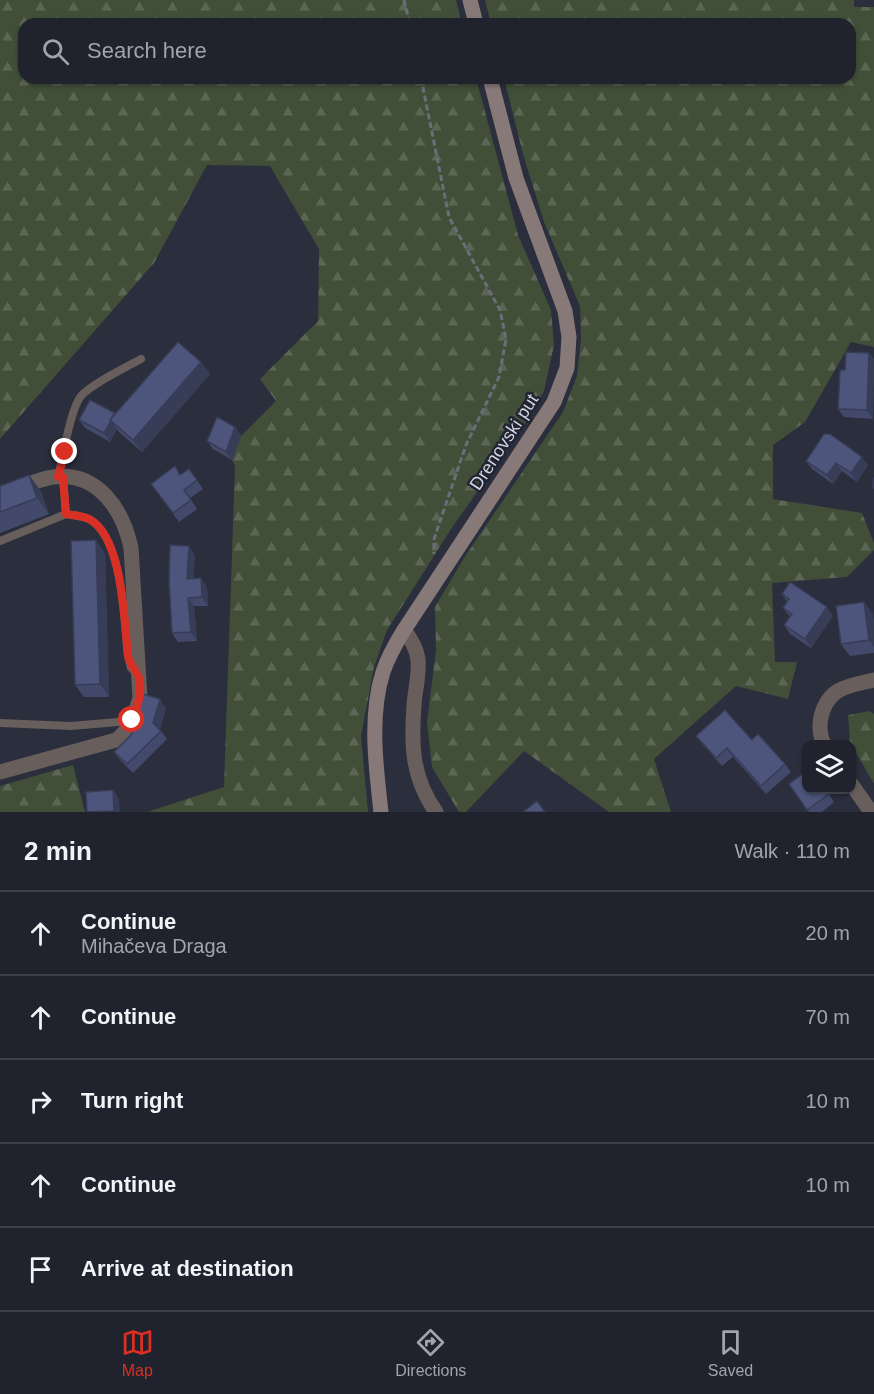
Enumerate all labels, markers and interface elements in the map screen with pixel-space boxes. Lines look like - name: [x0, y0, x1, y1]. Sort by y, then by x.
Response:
- search box: [18, 18, 856, 84]
- icon: search: [39, 35, 72, 68]
- text: Search here: [87, 38, 207, 63]
- street label: Drenovski put: [466, 390, 542, 494]
- route end: [51, 438, 77, 464]
- route start: [118, 706, 144, 732]
- map controls: [802, 740, 856, 794]
- button: layers: [802, 740, 856, 794]
- text: 2 min: [24, 836, 92, 866]
- text: Walk · 110 m: [734, 840, 850, 862]
- text: Continue: [81, 909, 176, 934]
- icon: ahead: [24, 917, 57, 950]
- text: 20 m: [806, 922, 850, 944]
- text: Mihačeva Draga: [81, 935, 227, 957]
- icon: ahead: [24, 1001, 57, 1034]
- text: Continue: [81, 1004, 176, 1029]
- text: 70 m: [806, 1006, 850, 1028]
- icon: right: [24, 1085, 57, 1118]
- text: Turn right: [81, 1088, 183, 1113]
- text: 10 m: [806, 1090, 850, 1112]
- icon: ahead: [24, 1169, 57, 1202]
- text: Continue: [81, 1172, 176, 1197]
- text: 10 m: [806, 1174, 850, 1196]
- icon: arrive: [24, 1253, 57, 1286]
- text: Arrive at destination: [81, 1256, 294, 1281]
- tab: Map: [121, 1326, 154, 1380]
- tab: Directions: [395, 1326, 466, 1380]
- tab: Saved: [708, 1326, 753, 1380]

